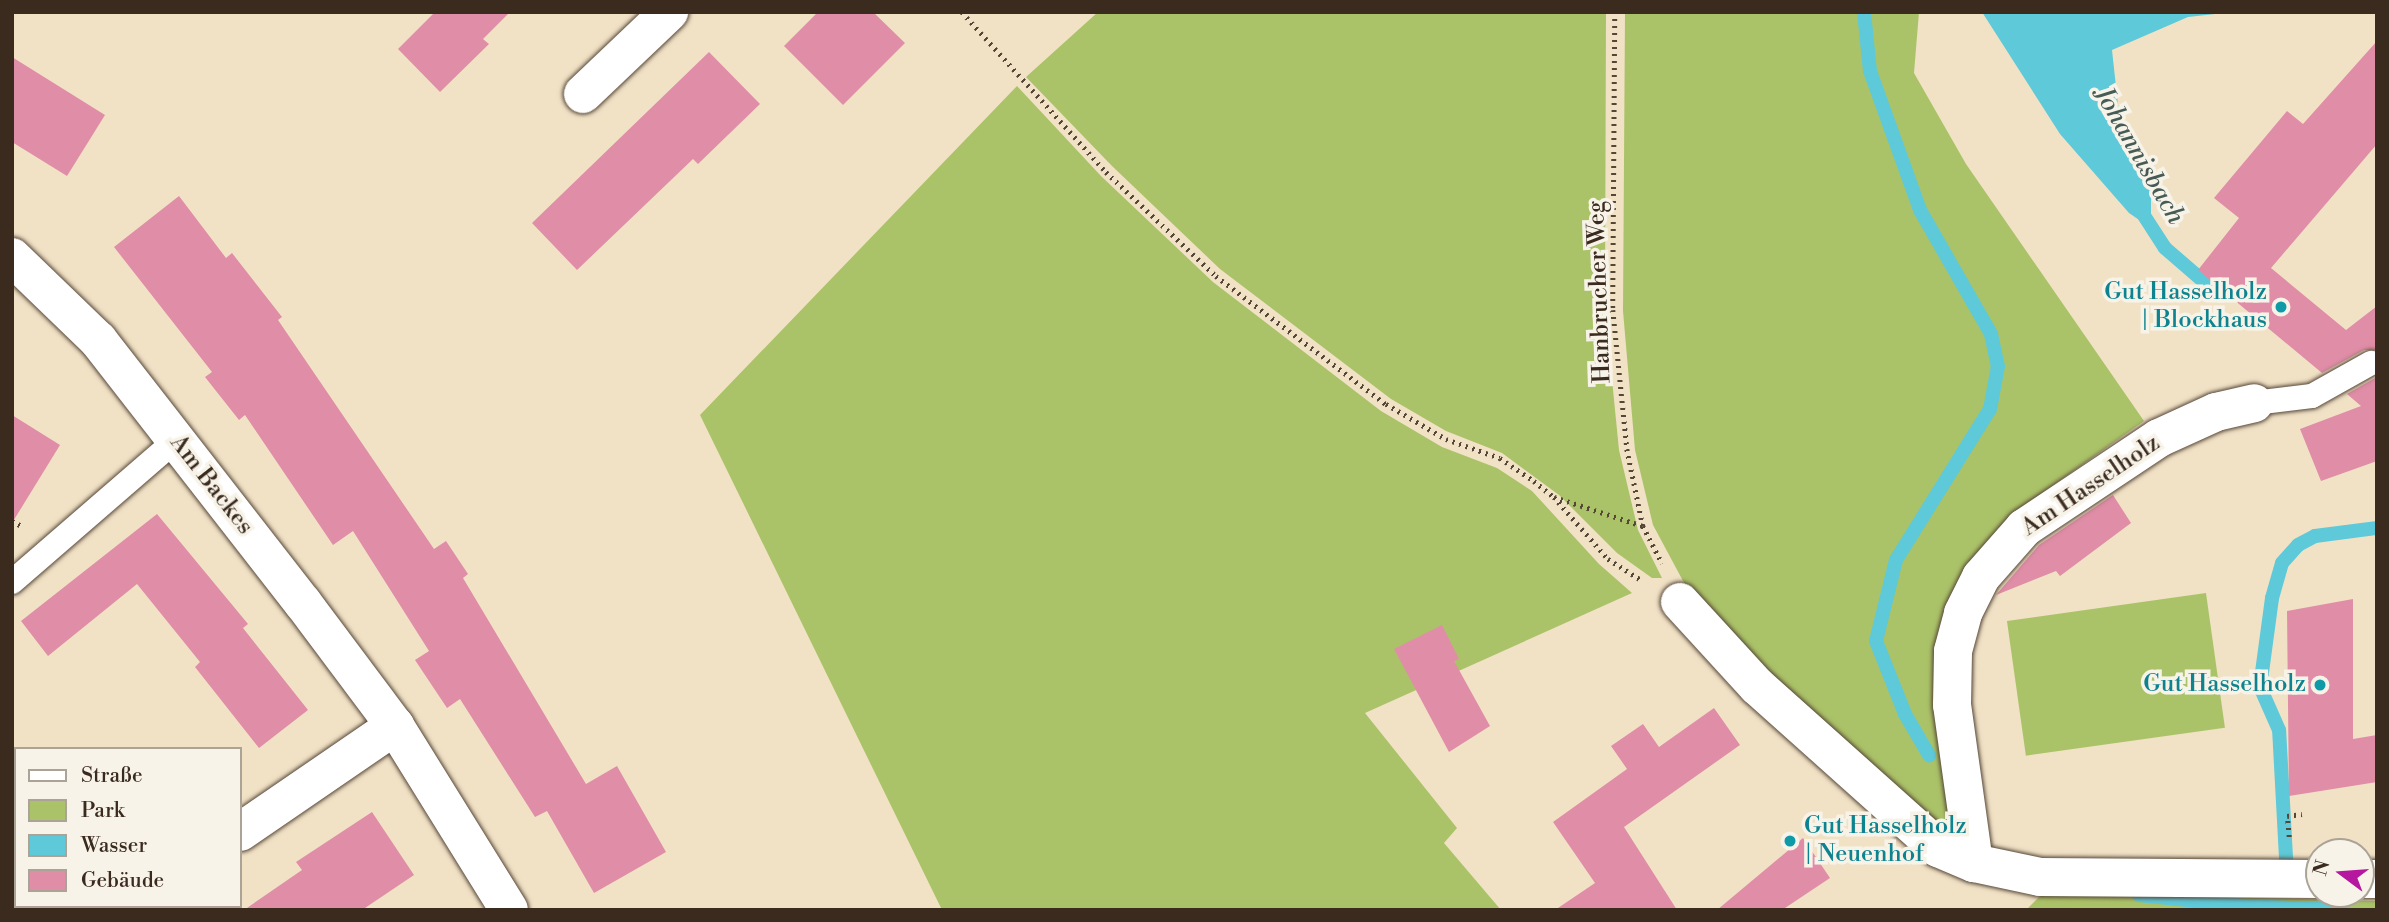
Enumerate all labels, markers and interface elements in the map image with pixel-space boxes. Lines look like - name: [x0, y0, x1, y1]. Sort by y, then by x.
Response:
- water label: Johannisbach: [2087, 82, 2191, 230]
- street label: Hanbrucher Weg: [1582, 200, 1618, 384]
- place label: Gut Hasselholz | Blockhaus: [2104, 279, 2267, 335]
- marker: Gut Hasselholz | Blockhaus: [2273, 299, 2289, 315]
- street label: Am Backes: [163, 429, 259, 541]
- street label: Am Hasselholz: [2016, 429, 2166, 543]
- place label: Gut Hasselholz: [2143, 671, 2306, 699]
- marker: Gut Hasselholz: [2312, 677, 2328, 693]
- legend: [14, 747, 242, 908]
- text: Straße: [81, 763, 143, 789]
- text: Park: [81, 798, 125, 824]
- place label: Gut Hasselholz | Neuenhof: [1804, 813, 1967, 869]
- text: Wasser: [81, 833, 147, 859]
- marker: Gut Hasselholz | Neuenhof: [1782, 833, 1798, 849]
- north arrow: [2305, 838, 2375, 908]
- text: N: [2308, 857, 2335, 878]
- text: Gebäude: [81, 868, 164, 894]

